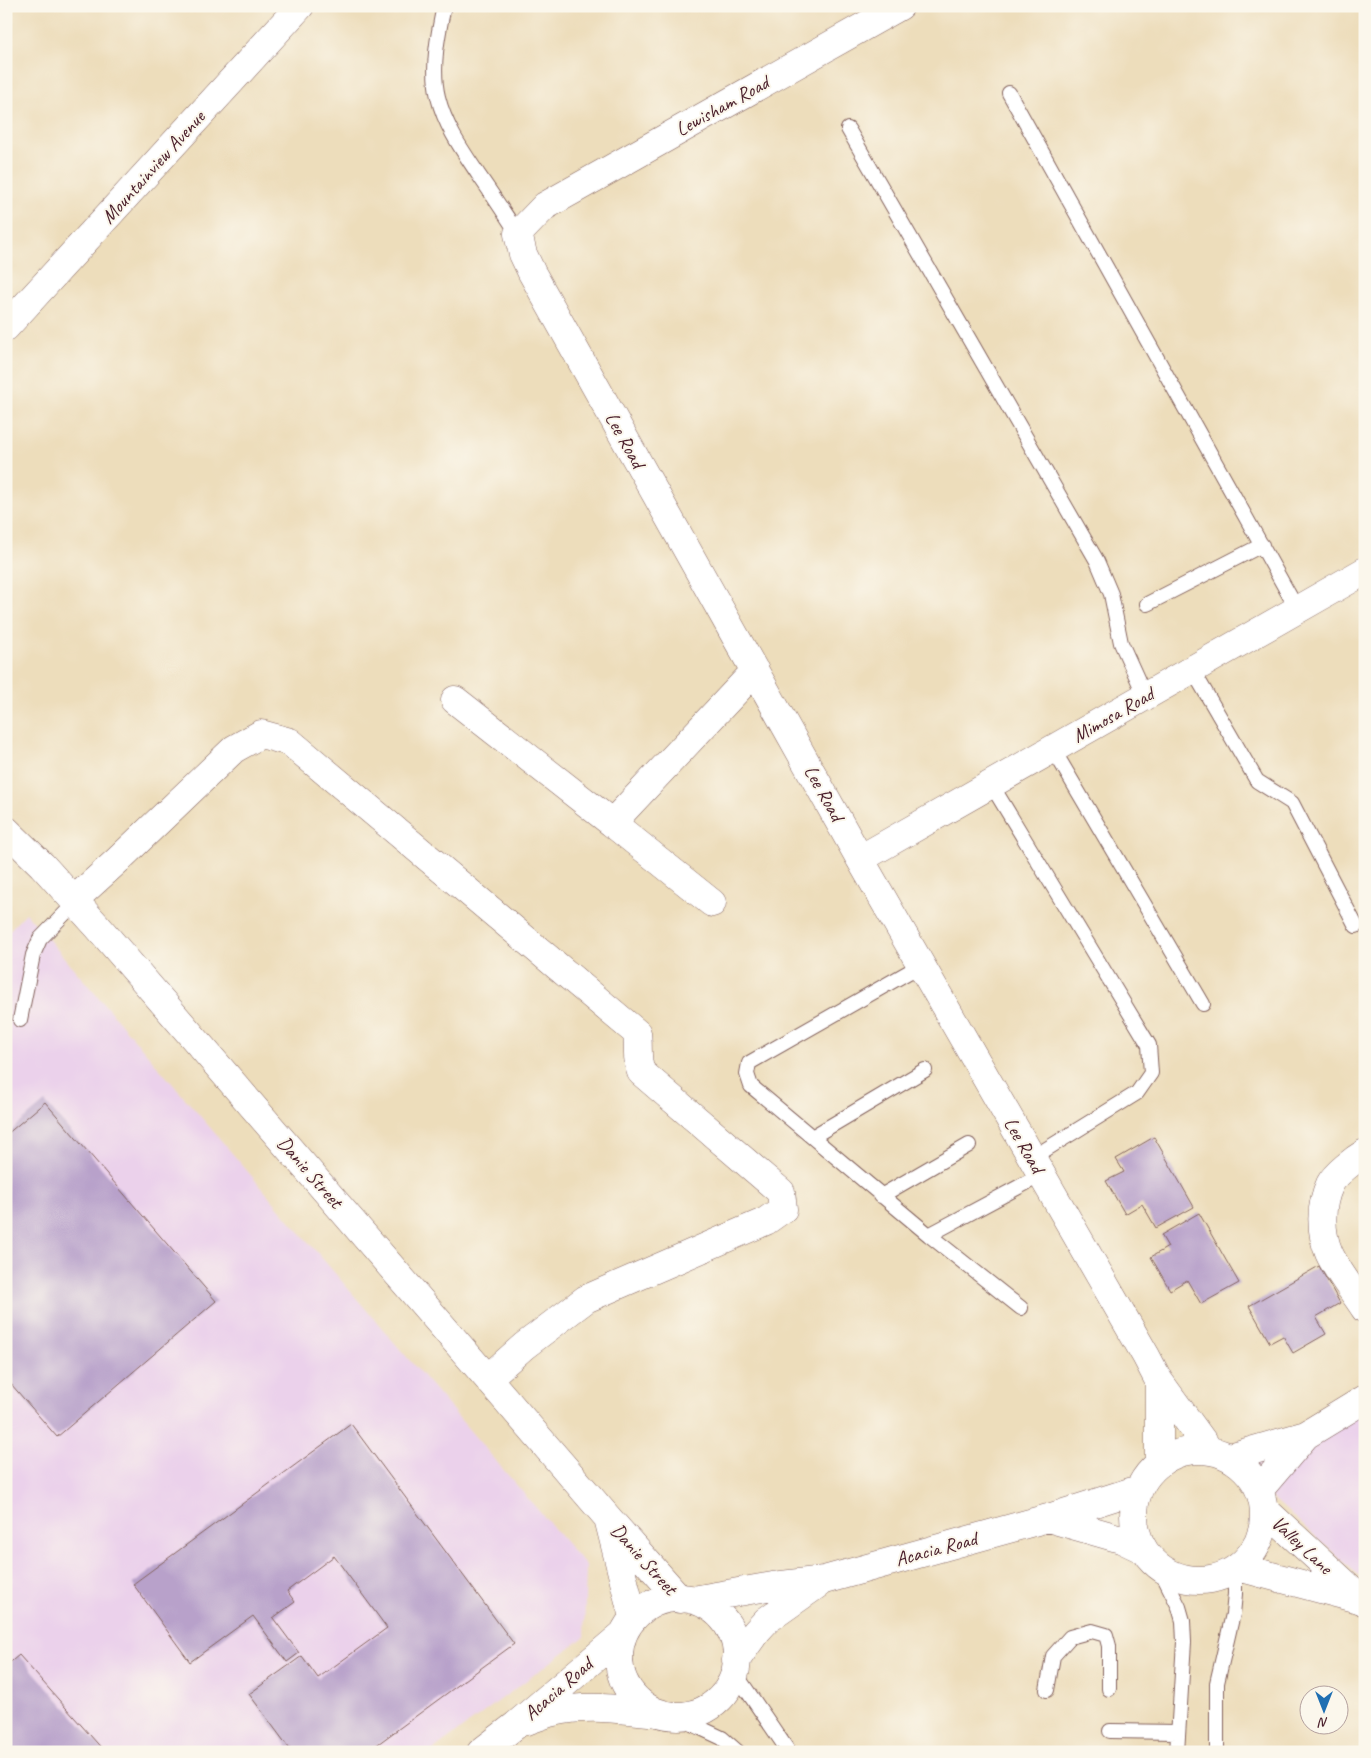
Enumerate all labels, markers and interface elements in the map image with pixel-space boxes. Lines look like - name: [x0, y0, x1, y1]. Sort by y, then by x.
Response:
- street label: Lewisham Road: [671, 69, 776, 142]
- street label: Mountainview Avenue: [96, 104, 211, 229]
- street label: Lee Road: [600, 408, 652, 475]
- street label: Mimosa Road: [1068, 680, 1161, 748]
- street label: Lee Road: [799, 761, 851, 828]
- street label: Lee Road: [998, 1113, 1051, 1180]
- street label: Danie Street: [272, 1131, 350, 1215]
- street label: Valley Lane: [1266, 1510, 1339, 1581]
- street label: Danie Street: [605, 1518, 684, 1602]
- street label: Acacia Road: [893, 1525, 982, 1572]
- street label: Acacia Road: [518, 1650, 600, 1726]
- north arrow: [1298, 1686, 1348, 1736]
- text: N: [1317, 1714, 1328, 1731]

